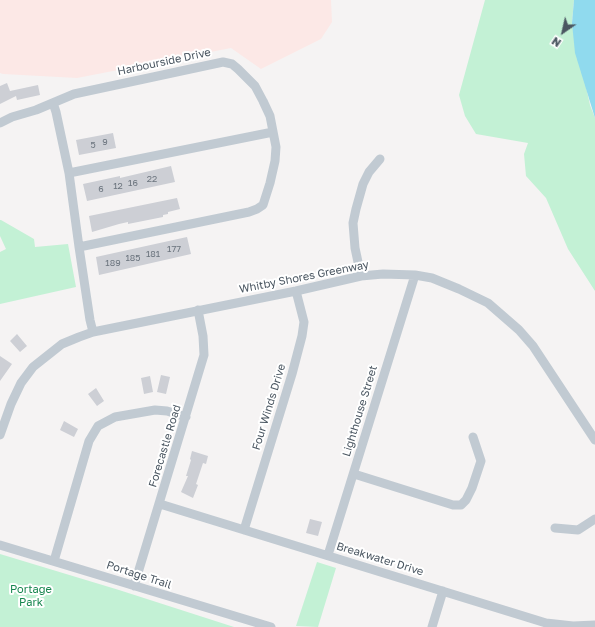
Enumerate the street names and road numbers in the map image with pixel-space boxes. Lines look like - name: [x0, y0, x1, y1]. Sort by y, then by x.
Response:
- street label: Harbourside Drive: [116, 46, 212, 78]
- street label: Whitby Shores Greenway: [238, 258, 370, 296]
- street label: Four Winds Drive: [250, 362, 288, 452]
- street label: Lighthouse Street: [340, 364, 380, 458]
- street label: Forecastle Road: [146, 403, 184, 489]
- street label: Breakwater Drive: [335, 539, 425, 579]
- street label: Portage Trail: [105, 558, 173, 592]

